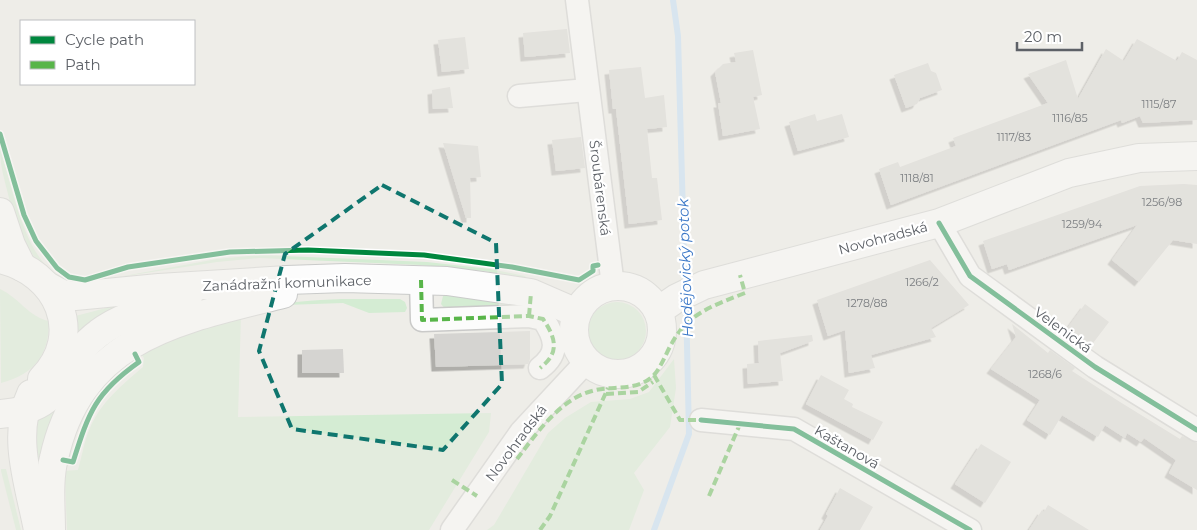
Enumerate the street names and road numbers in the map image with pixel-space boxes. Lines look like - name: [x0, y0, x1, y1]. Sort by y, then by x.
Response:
- street label: Šroubárenská: [585, 139, 615, 237]
- street label: Novohradská: [836, 217, 930, 259]
- street label: Zanádražní komunikace: [202, 271, 372, 295]
- street label: Velenická: [1031, 303, 1095, 357]
- street label: Novohradská: [481, 401, 551, 485]
- street label: Kaštanová: [811, 421, 883, 473]

